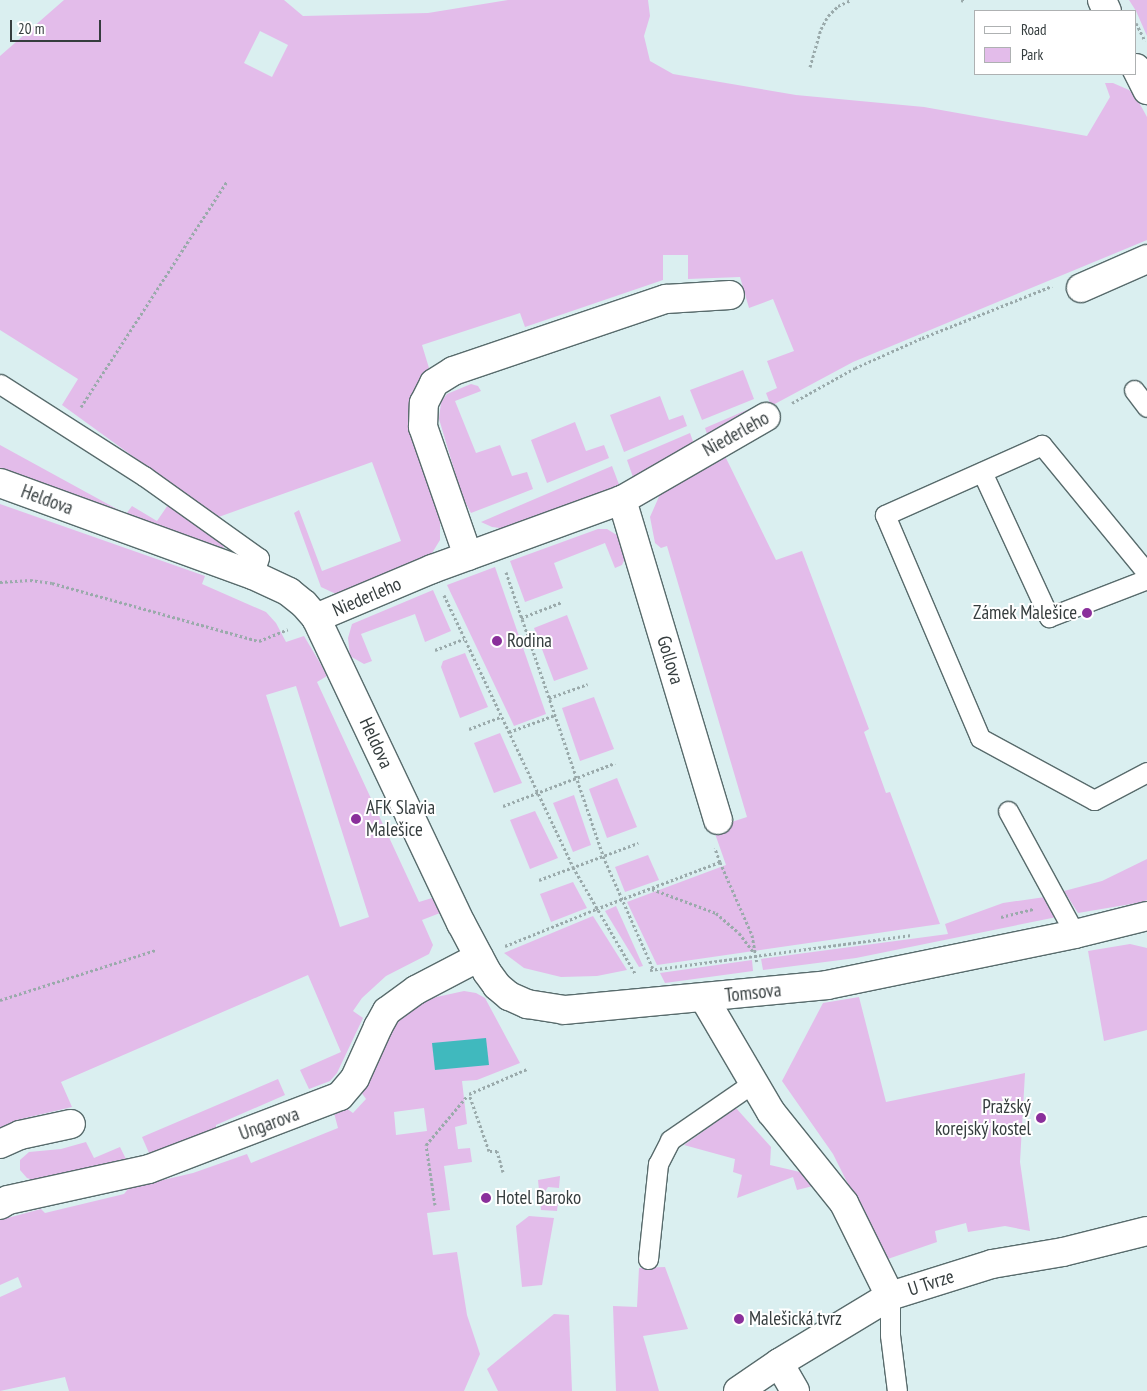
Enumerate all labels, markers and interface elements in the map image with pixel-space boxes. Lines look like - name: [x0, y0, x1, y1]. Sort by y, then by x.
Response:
- scale bar: [12, 10, 104, 42]
- legend: [974, 10, 1137, 75]
- text: 20 m: [18, 19, 44, 38]
- text: Road: [1021, 20, 1047, 39]
- text: Park: [1021, 45, 1043, 64]
- street label: Niederleho: [699, 407, 773, 461]
- street label: Heldova: [18, 480, 76, 520]
- street label: Niederleho: [329, 572, 405, 622]
- place label: Zámek Malešice: [973, 602, 1077, 624]
- marker: Zámek Malešice: [1081, 607, 1093, 619]
- place label: Rodina: [507, 630, 552, 652]
- street label: Gollova: [652, 633, 688, 687]
- marker: Rodina: [491, 635, 503, 647]
- street label: Heldova: [354, 714, 398, 772]
- place label: AFK Slavia Malešice: [366, 797, 435, 841]
- marker: AFK Slavia Malešice: [350, 813, 362, 825]
- street label: Tomsova: [724, 979, 782, 1007]
- place label: Pražský korejský kostel: [934, 1096, 1031, 1140]
- street label: Ungarova: [236, 1103, 302, 1145]
- marker: Pražský korejský kostel: [1035, 1112, 1047, 1124]
- place label: Hotel Baroko: [496, 1187, 581, 1209]
- marker: Hotel Baroko: [480, 1192, 492, 1204]
- street label: U Tvrze: [905, 1265, 957, 1301]
- place label: Malešická tvrz: [749, 1308, 842, 1330]
- marker: Malešická tvrz: [733, 1313, 745, 1325]

